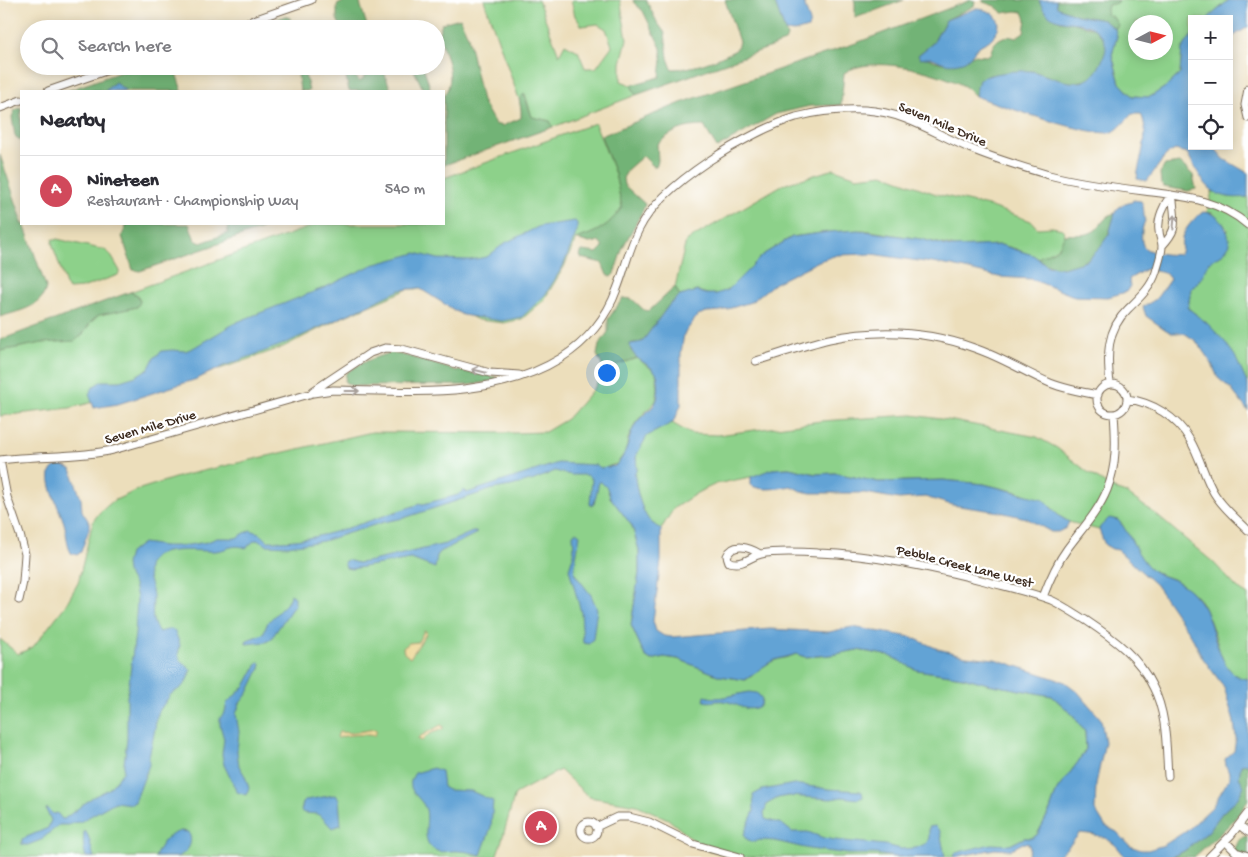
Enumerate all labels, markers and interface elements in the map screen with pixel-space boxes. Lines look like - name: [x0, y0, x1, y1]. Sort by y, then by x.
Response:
- north arrow: [1128, 15, 1173, 60]
- map controls: [1188, 15, 1233, 150]
- button: +: [1188, 15, 1233, 60]
- search box: [20, 20, 445, 75]
- icon: search: [38, 34, 66, 62]
- text: Search here: [78, 36, 172, 59]
- button: −: [1188, 60, 1233, 105]
- street label: Seven Mile Drive: [895, 99, 989, 152]
- button: locate: [1188, 105, 1233, 150]
- text: Nearby: [40, 110, 105, 135]
- text: Nineteen: [87, 170, 159, 193]
- text: A: [51, 181, 61, 200]
- text: 540 m: [385, 181, 425, 200]
- text: Restaurant · Championship Way: [87, 193, 298, 212]
- one-way arrow: [1169, 214, 1179, 230]
- your location: [594, 360, 620, 386]
- one-way arrow: [471, 366, 487, 375]
- one-way arrow: [343, 386, 359, 395]
- street label: Seven Mile Drive: [103, 407, 199, 450]
- street label: Pebble Creek Lane West: [893, 542, 1036, 593]
- pin: A: [525, 808, 557, 846]

